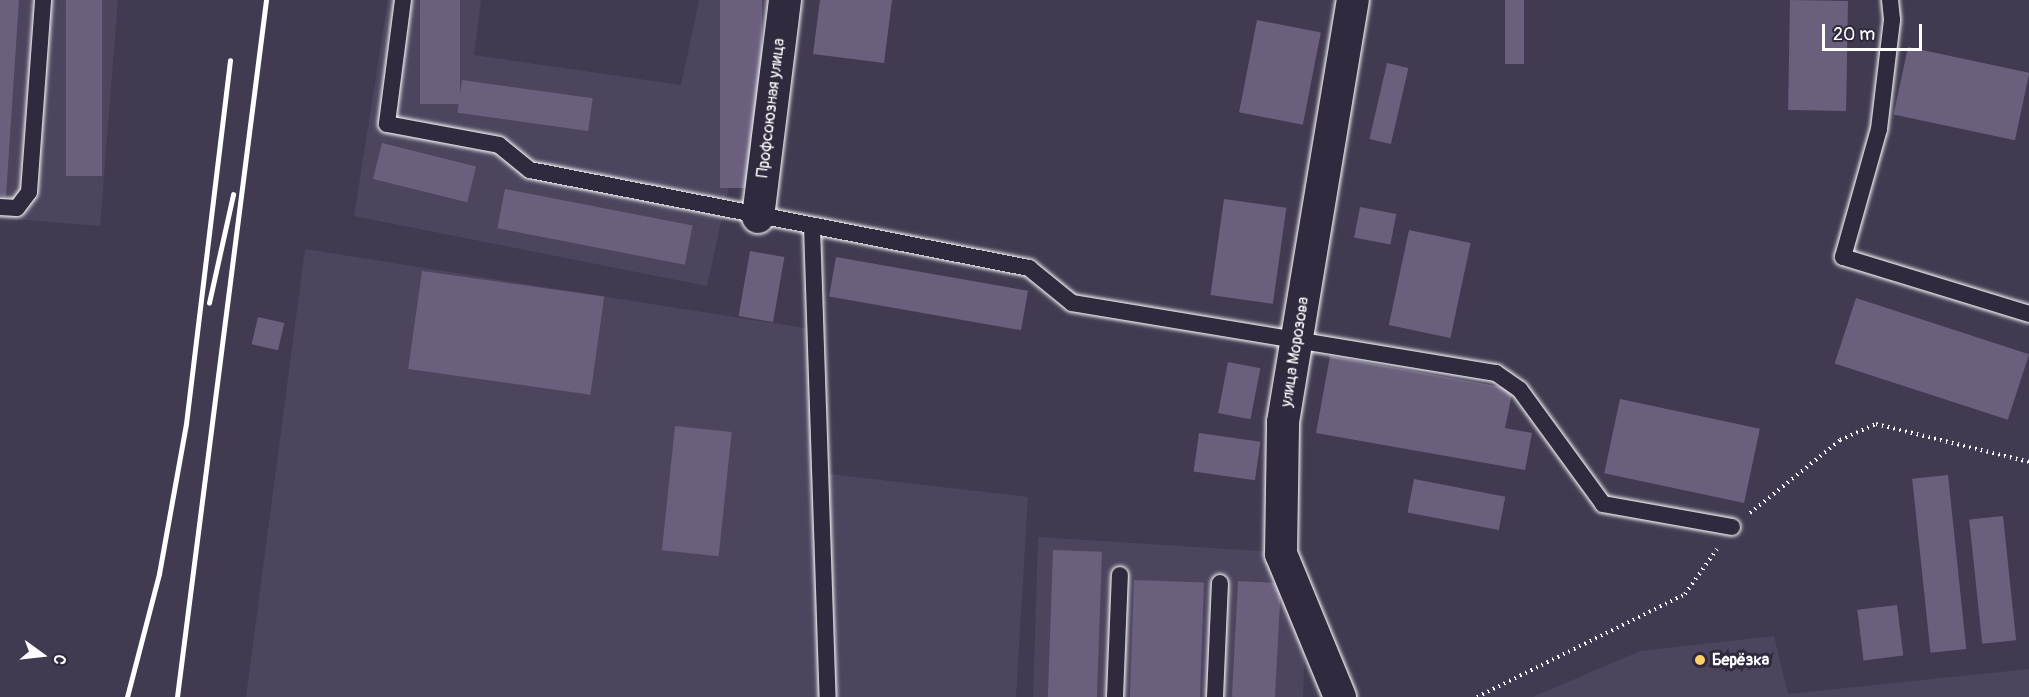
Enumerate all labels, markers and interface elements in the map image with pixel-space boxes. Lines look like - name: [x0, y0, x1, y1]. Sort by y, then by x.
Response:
- scale bar: [1825, 12, 1926, 50]
- text: 20 m: [1833, 23, 1875, 46]
- street label: Профсоюзная улица: [753, 37, 789, 179]
- street label: улица Морозова: [1277, 296, 1313, 408]
- north arrow: [12, 625, 72, 685]
- place label: Берёзка: [1712, 650, 1769, 670]
- text: С: [48, 652, 70, 667]
- marker: Берёзка: [1693, 653, 1707, 667]

